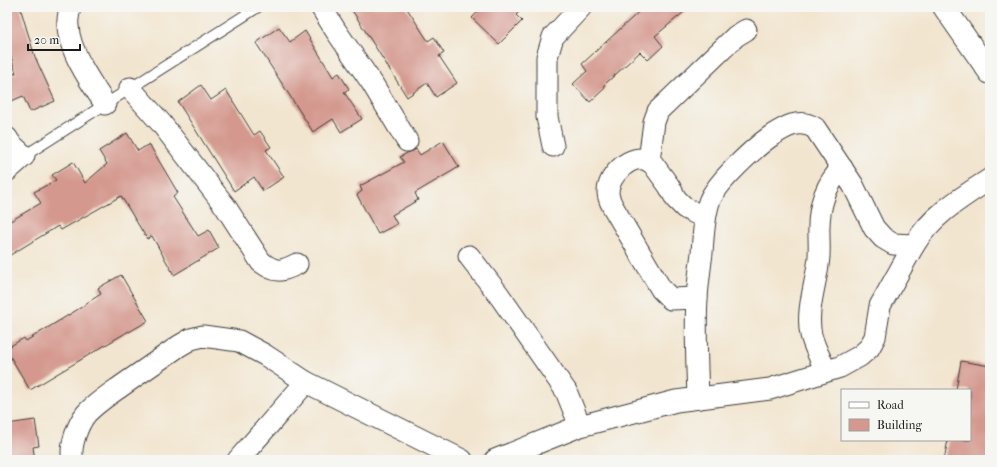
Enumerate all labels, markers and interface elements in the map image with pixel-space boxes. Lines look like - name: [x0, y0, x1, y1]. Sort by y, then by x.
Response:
- scale bar: [28, 26, 80, 52]
- text: 20 m: [34, 33, 59, 47]
- legend: [841, 389, 971, 441]
- text: Road: [877, 398, 904, 412]
- text: Building: [877, 418, 922, 432]

